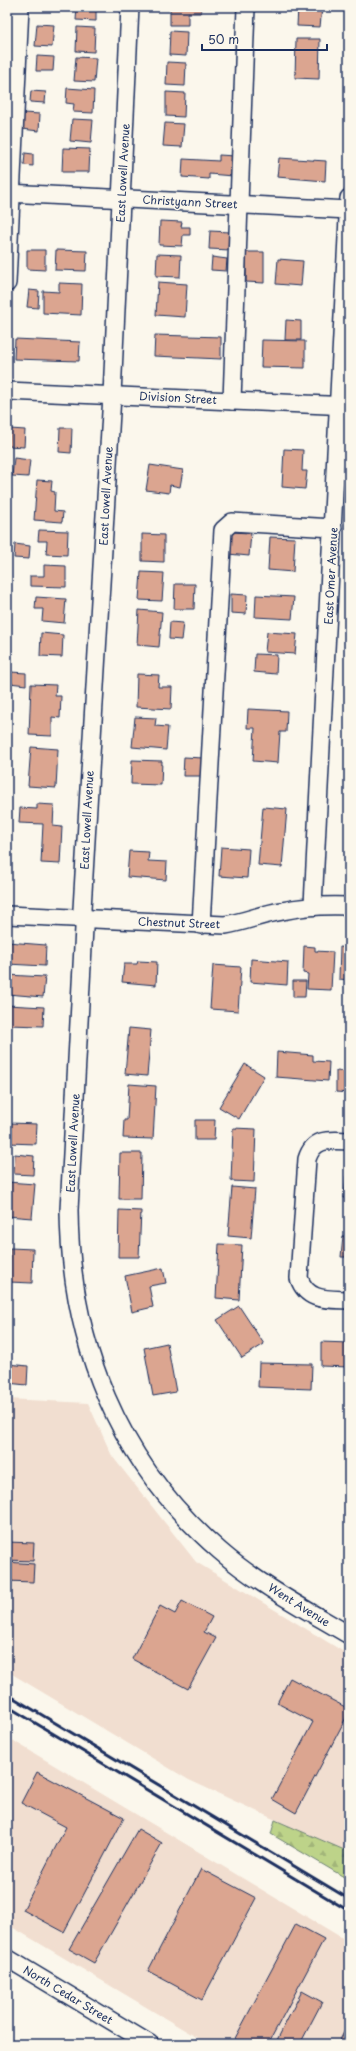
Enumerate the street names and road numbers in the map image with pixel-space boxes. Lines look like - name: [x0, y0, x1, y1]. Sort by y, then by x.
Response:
- street label: East Lowell Avenue: [111, 123, 134, 223]
- street label: Christyann Street: [142, 191, 239, 213]
- street label: Division Street: [139, 387, 217, 408]
- street label: East Lowell Avenue: [94, 446, 117, 546]
- street label: East Omer Avenue: [319, 526, 342, 625]
- street label: East Lowell Avenue: [75, 770, 98, 870]
- street label: Chestnut Street: [138, 913, 221, 932]
- street label: East Lowell Avenue: [61, 1093, 84, 1193]
- street label: Went Avenue: [265, 1579, 333, 1630]
- street label: North Cedar Street: [20, 1961, 117, 2028]

